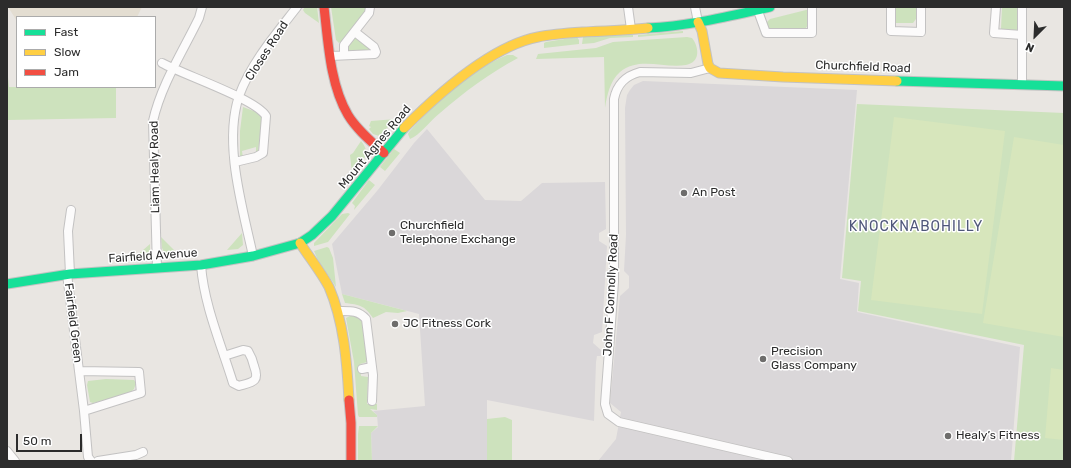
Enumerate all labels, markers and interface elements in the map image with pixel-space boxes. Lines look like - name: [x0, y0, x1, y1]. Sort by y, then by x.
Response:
- legend: [16, 16, 156, 88]
- north arrow: [1015, 16, 1055, 56]
- street label: Closes Road: [242, 19, 292, 83]
- text: Fast: [54, 25, 78, 39]
- text: N: [1024, 40, 1036, 55]
- text: Slow: [54, 45, 81, 59]
- street label: Churchfield Road: [815, 58, 911, 76]
- text: Jam: [54, 65, 79, 79]
- street label: Mount Agnes Road: [336, 102, 414, 192]
- street label: Liam Healy Road: [147, 121, 163, 213]
- place label: An Post: [692, 186, 736, 200]
- marker: An Post: [679, 188, 689, 198]
- place label: Churchfield Telephone Exchange: [400, 219, 516, 247]
- district label: KNOCKNABOHILLY: [849, 219, 983, 235]
- marker: Churchfield Telephone Exchange: [387, 228, 397, 238]
- street label: John F Connolly Road: [601, 234, 621, 356]
- street label: Fairfield Avenue: [108, 246, 198, 266]
- street label: Fairfield Green: [61, 282, 85, 364]
- place label: JC Fitness Cork: [403, 317, 491, 331]
- marker: JC Fitness Cork: [390, 319, 400, 329]
- place label: Precision Glass Company: [771, 345, 857, 373]
- marker: Precision Glass Company: [758, 354, 768, 364]
- scale bar: [18, 426, 84, 452]
- place label: Healy’s Fitness: [956, 429, 1040, 443]
- marker: Healy’s Fitness: [943, 431, 953, 441]
- text: 50 m: [23, 434, 51, 448]

